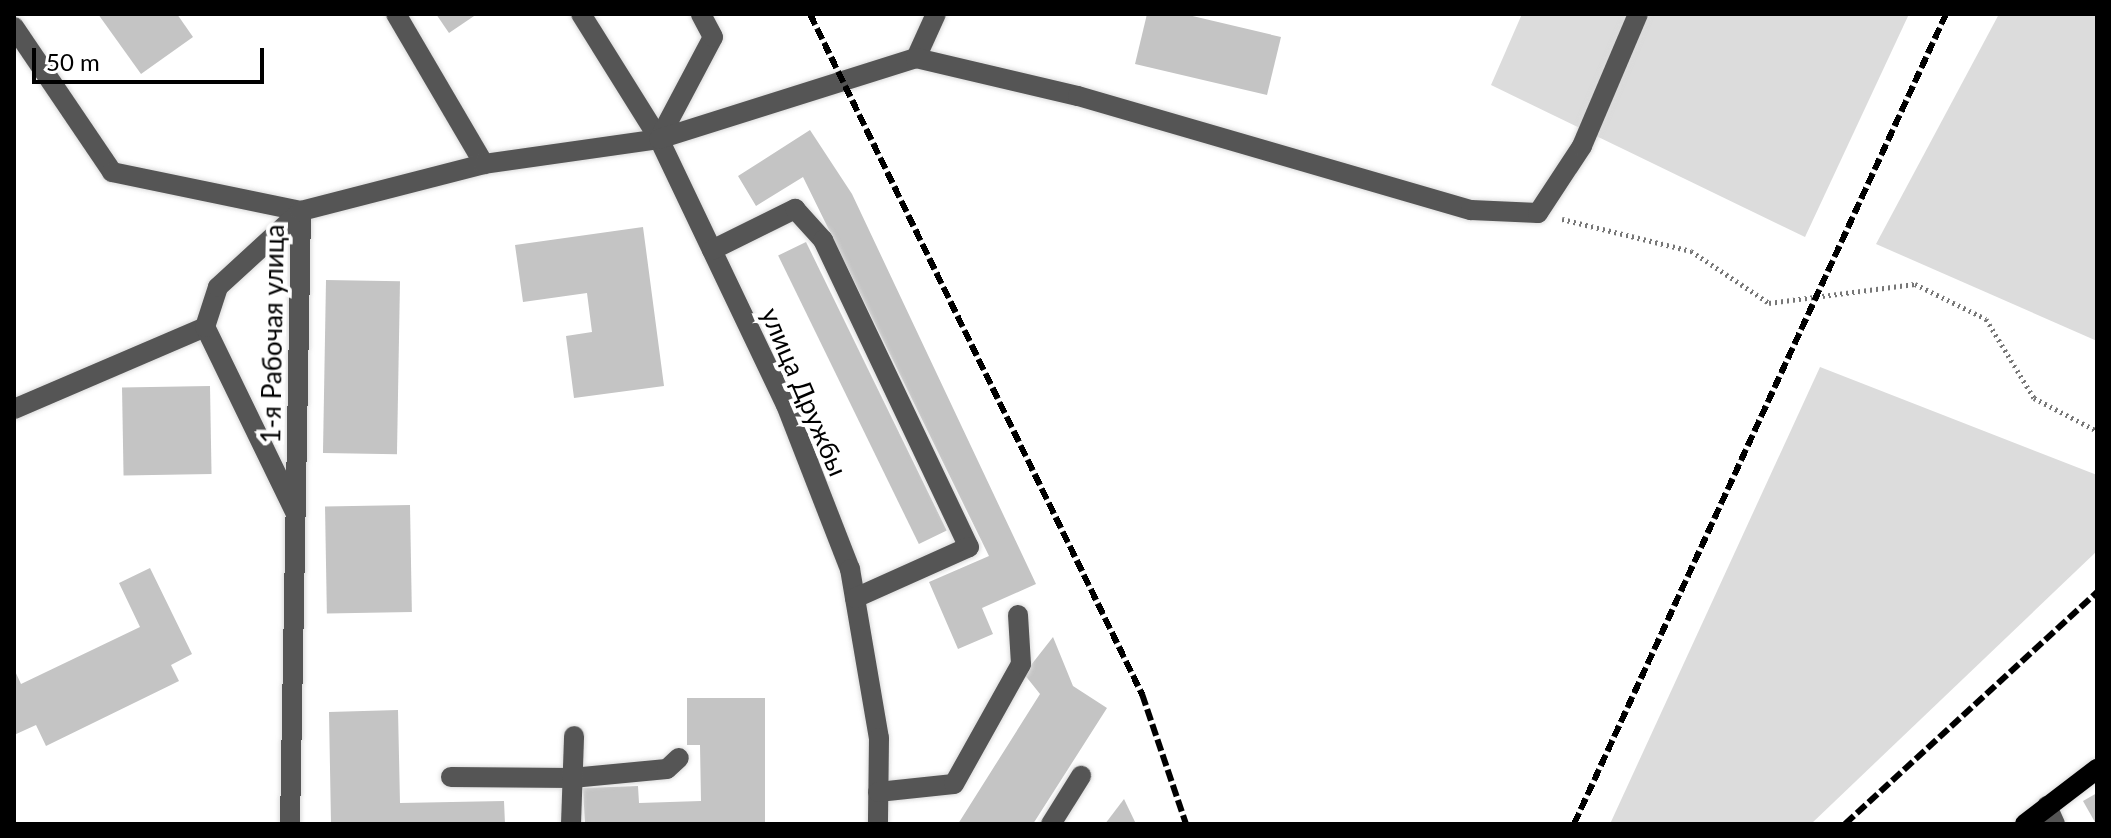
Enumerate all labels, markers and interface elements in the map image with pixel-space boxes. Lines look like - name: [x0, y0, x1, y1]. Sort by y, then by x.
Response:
- scale bar: [36, 32, 268, 82]
- text: 50 m: [46, 47, 100, 76]
- street label: 1-я Рабочая улица: [255, 224, 291, 444]
- street label: улица Дружбы: [755, 303, 853, 481]

